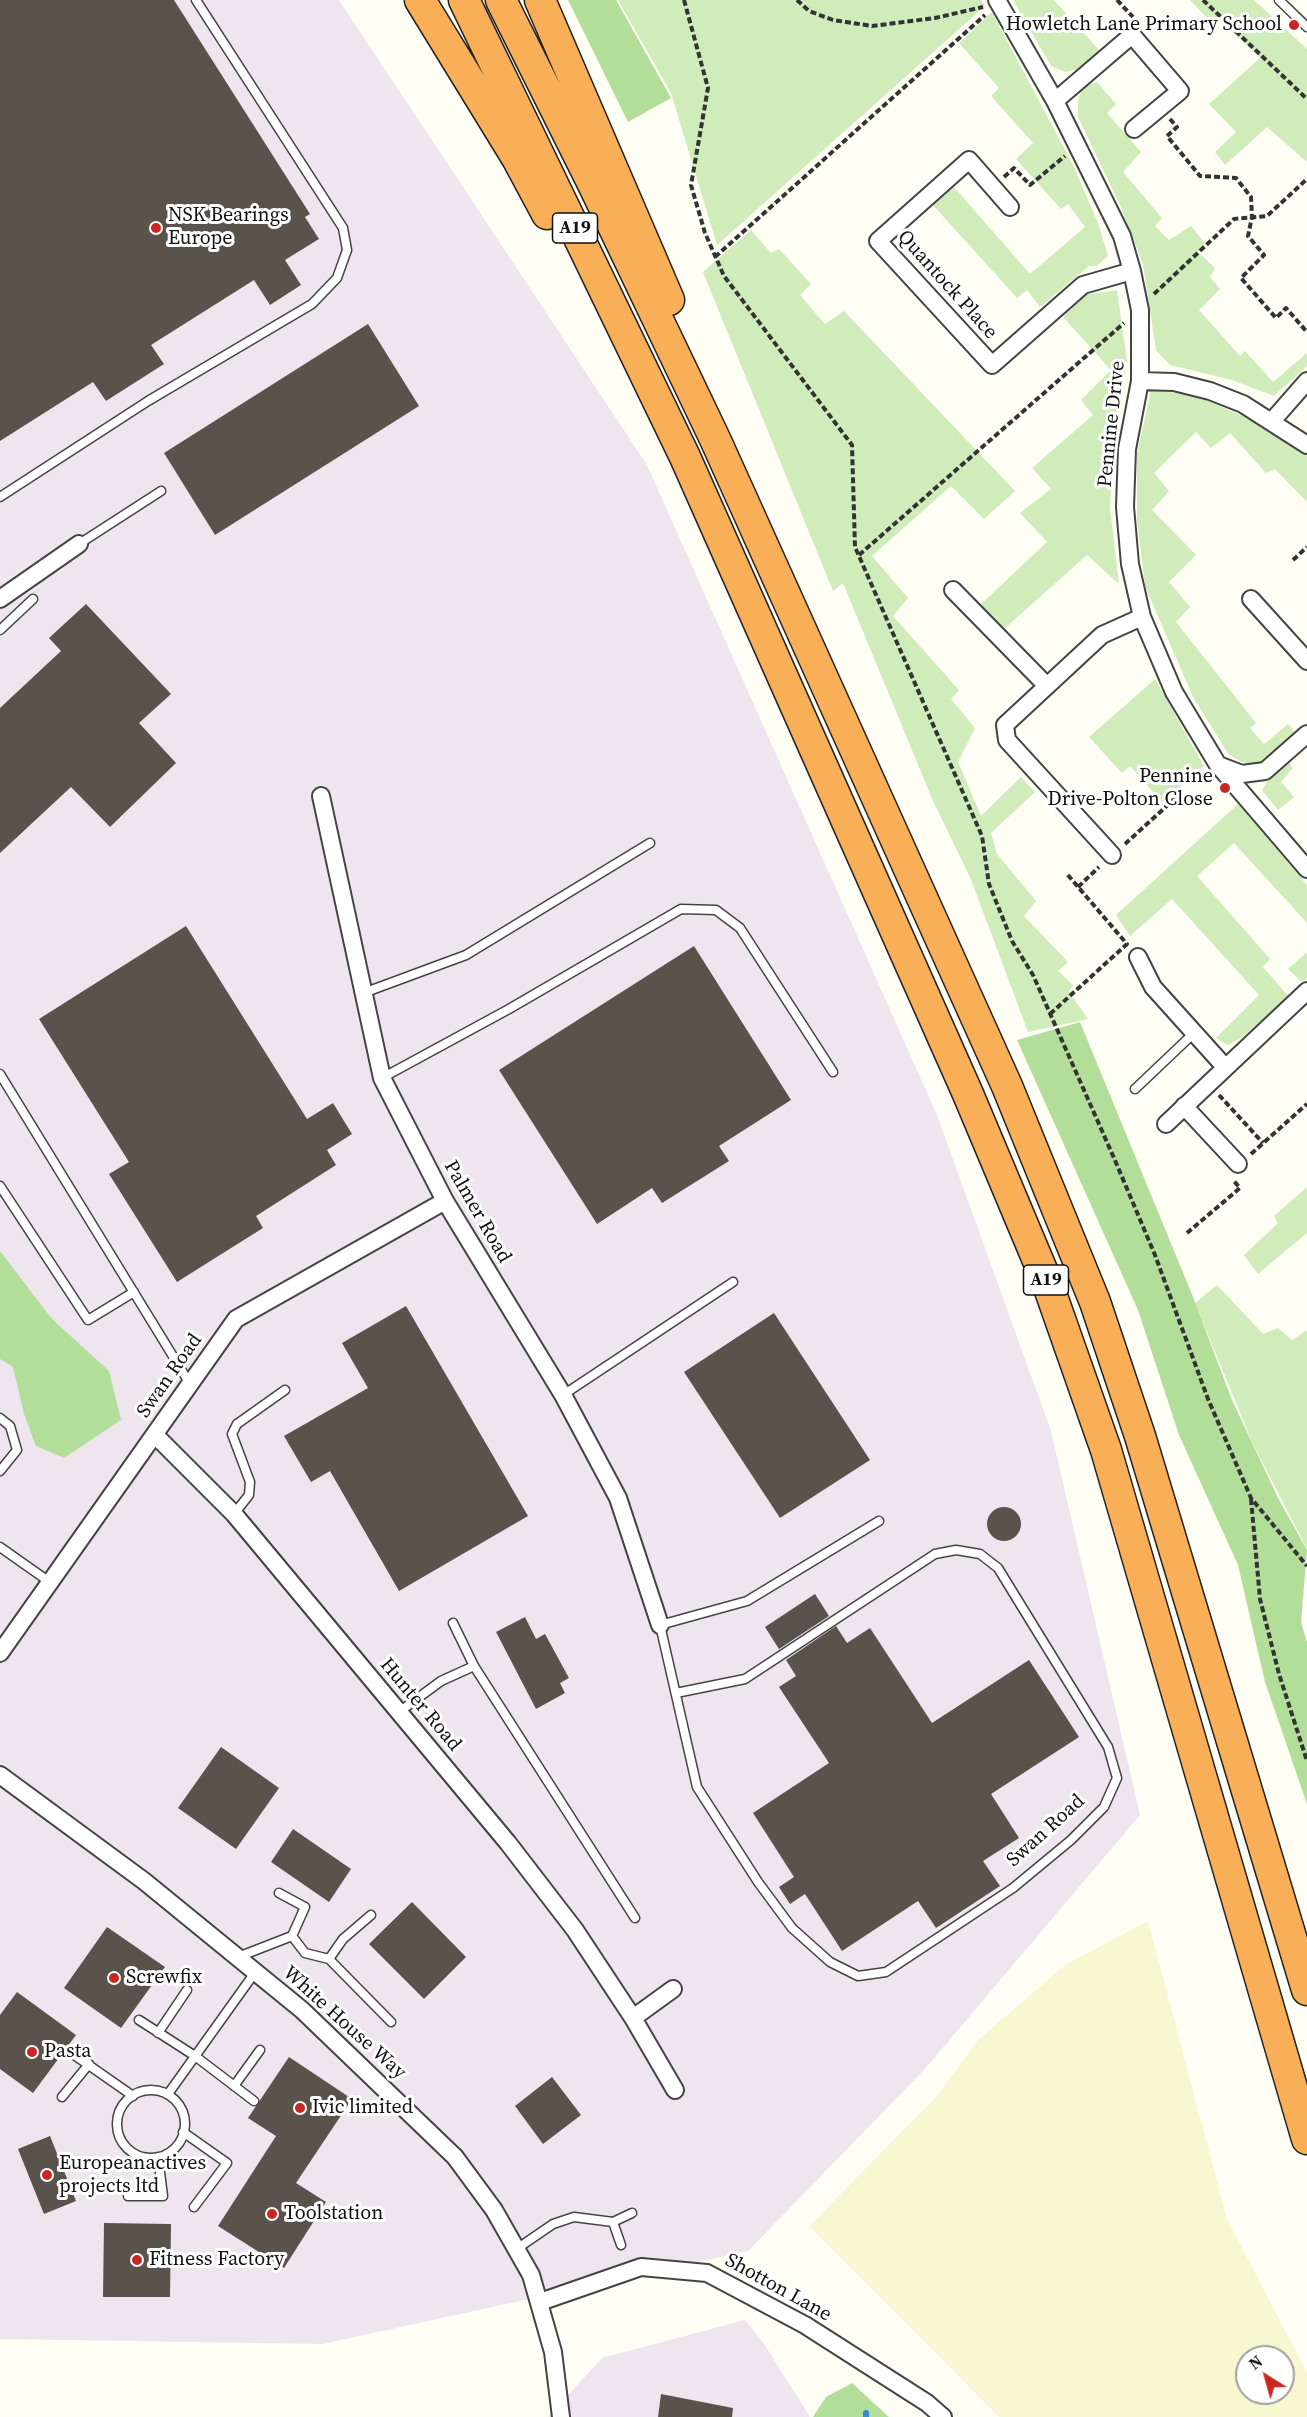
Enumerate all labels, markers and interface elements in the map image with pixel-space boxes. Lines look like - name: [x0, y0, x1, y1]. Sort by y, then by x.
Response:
- place label: Howletch Lane Primary School: [1006, 13, 1282, 37]
- marker: Howletch Lane Primary School: [1287, 18, 1301, 32]
- place label: NSK Bearings Europe: [168, 204, 289, 251]
- road number: A19: [552, 213, 598, 243]
- marker: NSK Bearings Europe: [149, 221, 163, 235]
- street label: Quantock Place: [892, 226, 1002, 344]
- street label: Pennine Drive: [1093, 360, 1131, 488]
- place label: Pennine Drive-Polton Close: [1048, 765, 1213, 812]
- marker: Pennine Drive-Polton Close: [1218, 781, 1232, 795]
- street label: Palmer Road: [438, 1156, 516, 1268]
- road number: A19: [1024, 1265, 1068, 1295]
- street label: Swan Road: [132, 1329, 208, 1423]
- street label: Hunter Road: [374, 1654, 466, 1756]
- street label: Swan Road: [1002, 1790, 1090, 1872]
- street label: White House Way: [277, 1961, 411, 2085]
- place label: Screwfix: [126, 1966, 202, 1990]
- marker: Screwfix: [107, 1971, 121, 1985]
- place label: Pasta: [44, 2040, 91, 2064]
- marker: Pasta: [25, 2045, 39, 2059]
- place label: Ivic limited: [312, 2096, 413, 2120]
- marker: Ivic limited: [293, 2101, 307, 2115]
- place label: Europeanactives projects ltd: [59, 2152, 206, 2199]
- marker: Europeanactives projects ltd: [40, 2168, 54, 2182]
- place label: Toolstation: [284, 2202, 383, 2226]
- marker: Toolstation: [265, 2207, 279, 2221]
- place label: Fitness Factory: [149, 2248, 284, 2272]
- street label: Shotton Lane: [721, 2249, 835, 2327]
- marker: Fitness Factory: [130, 2253, 144, 2267]
- north arrow: [1235, 2345, 1295, 2405]
- text: N: [1244, 2350, 1267, 2375]

